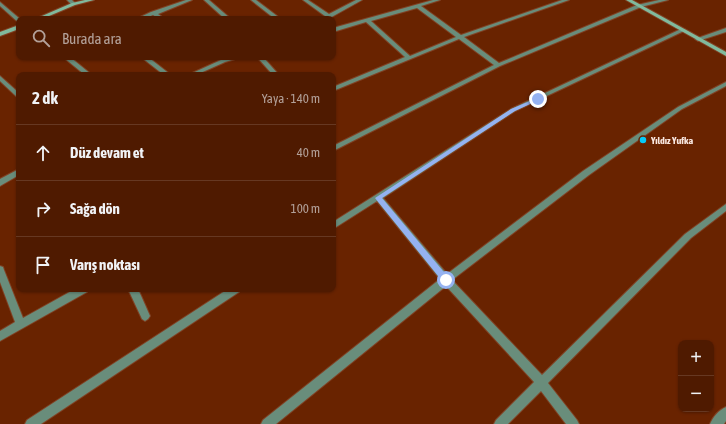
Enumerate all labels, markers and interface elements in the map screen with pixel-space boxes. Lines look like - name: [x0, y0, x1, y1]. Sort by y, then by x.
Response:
- search box: [16, 16, 336, 60]
- icon: search: [30, 27, 52, 49]
- text: Burada ara: [62, 30, 122, 47]
- text: 2 dk: [32, 88, 58, 108]
- route end: [529, 90, 547, 108]
- text: Yaya · 140 m: [262, 91, 320, 106]
- marker: Yıldız Yufka: [638, 135, 648, 145]
- place label: Yıldız Yufka: [650, 135, 693, 146]
- icon: ahead: [32, 142, 54, 164]
- text: Düz devam et: [70, 144, 144, 161]
- text: 40 m: [297, 145, 320, 160]
- icon: right: [32, 198, 54, 220]
- text: Sağa dön: [70, 200, 120, 217]
- text: 100 m: [291, 201, 320, 216]
- icon: arrive: [32, 254, 54, 276]
- text: Varış noktası: [70, 256, 140, 273]
- route start: [437, 271, 455, 289]
- map controls: [678, 340, 714, 412]
- button: +: [678, 340, 714, 376]
- button: −: [678, 376, 714, 412]

